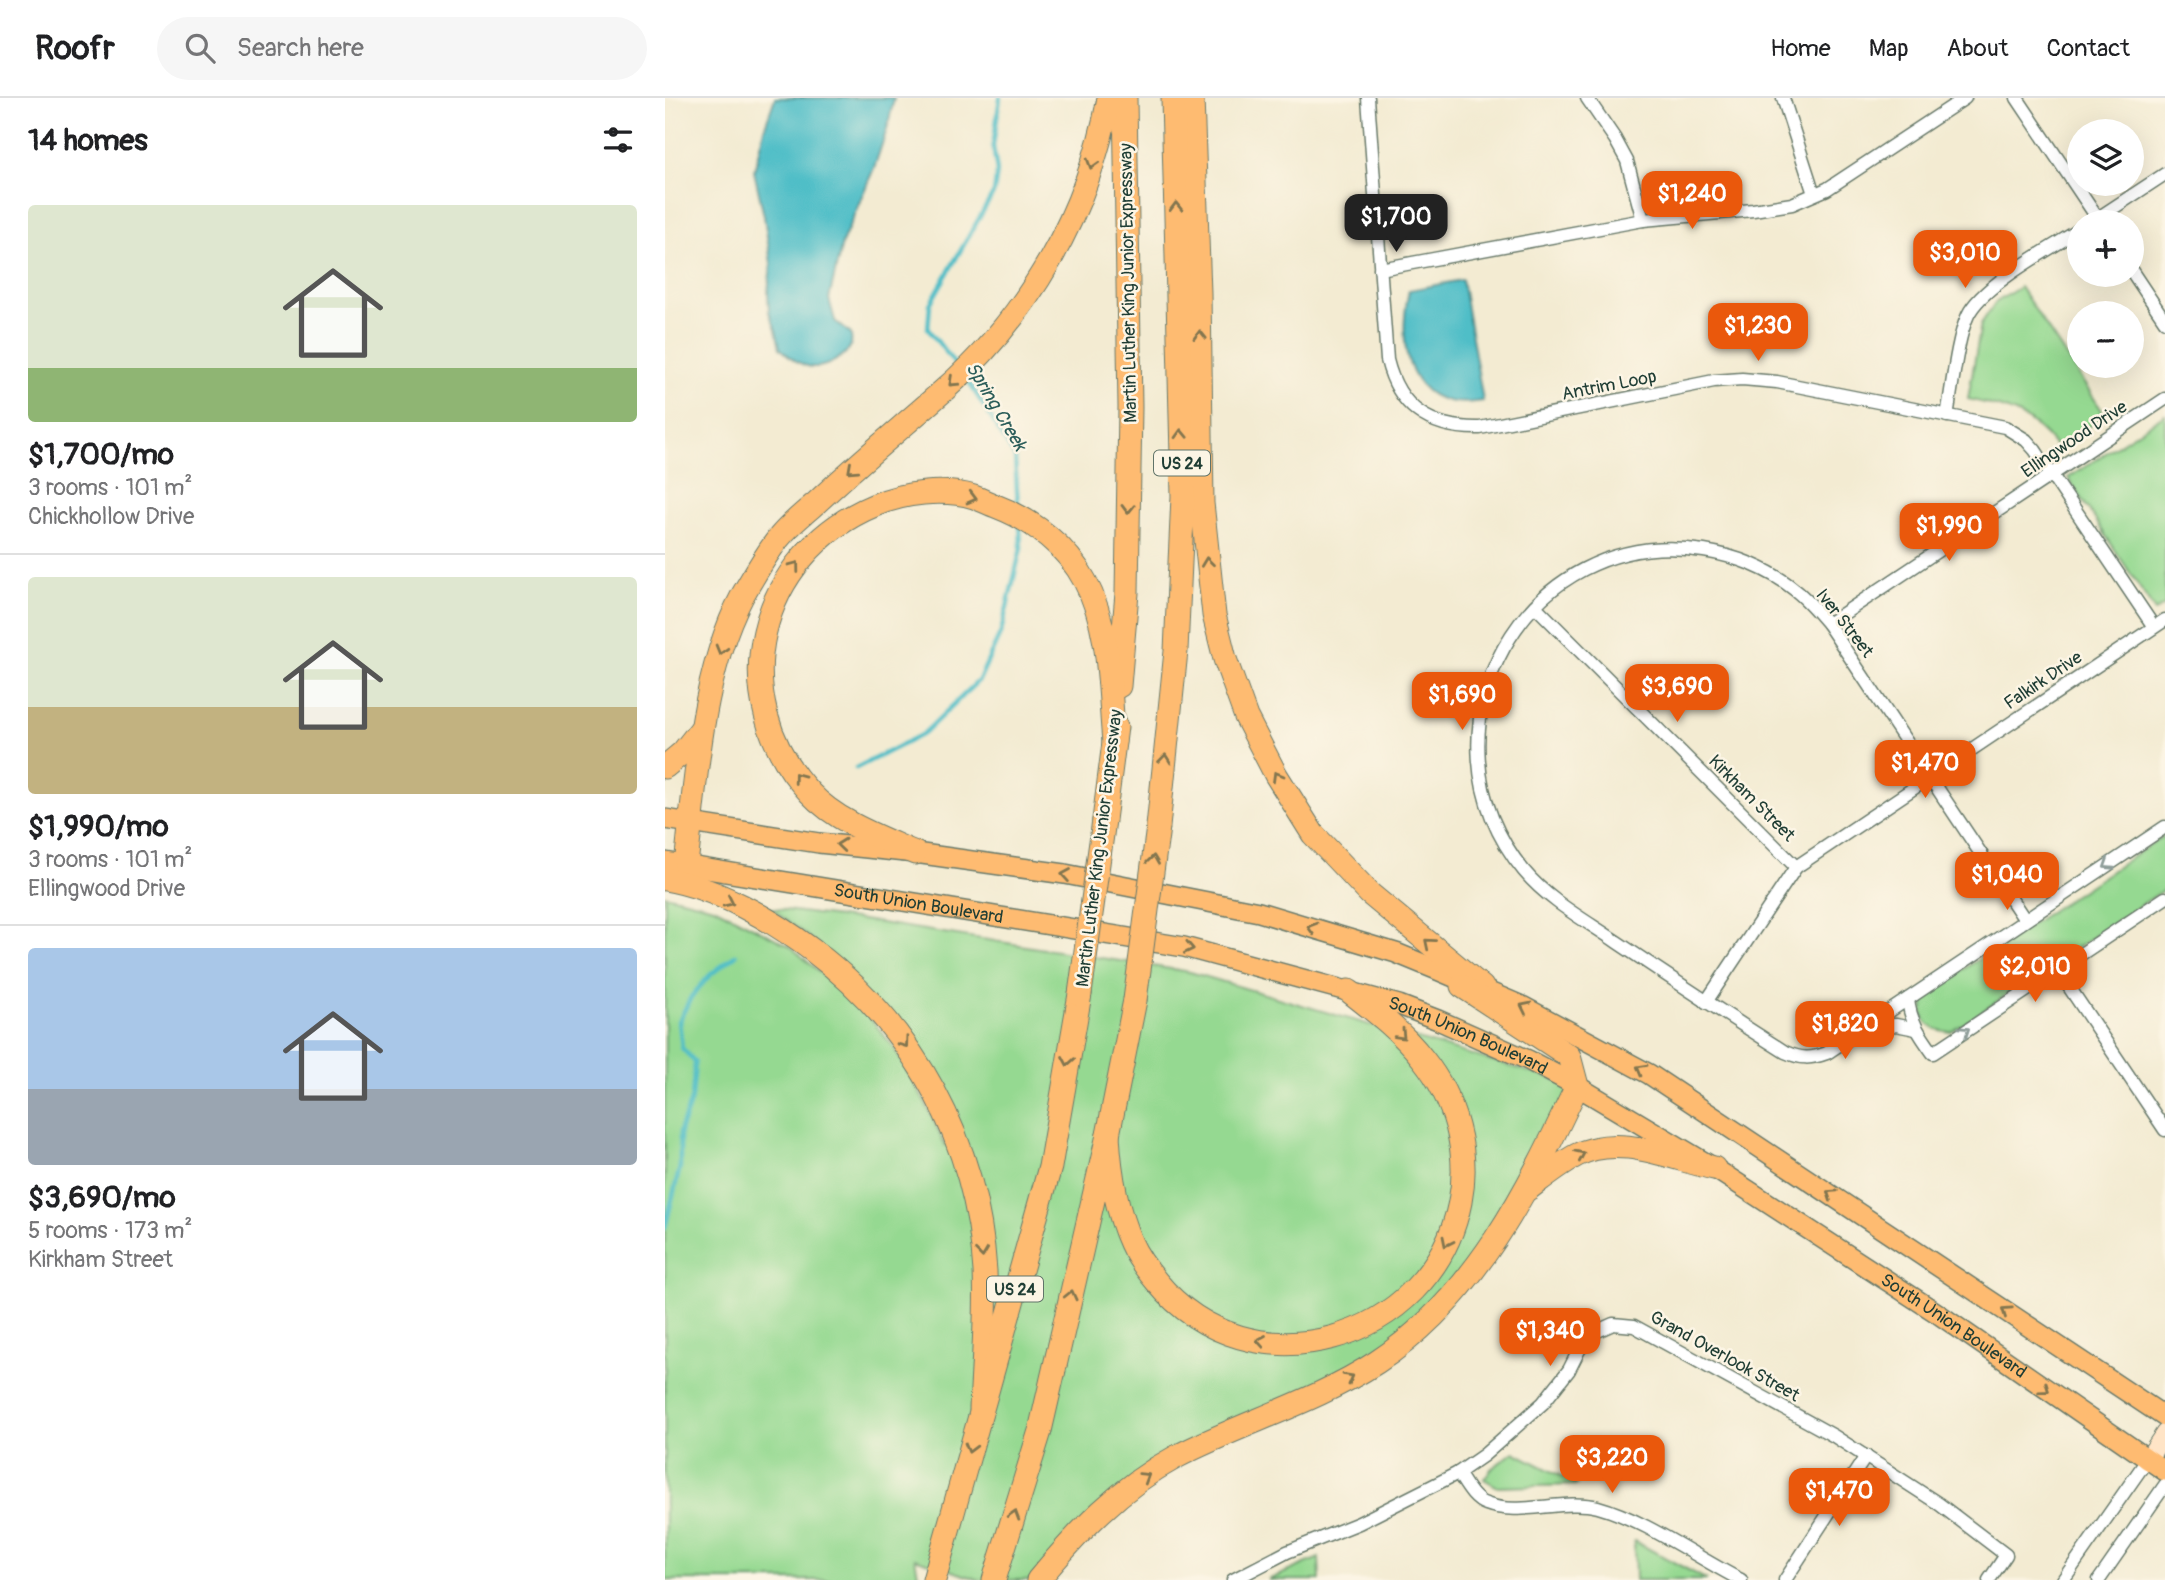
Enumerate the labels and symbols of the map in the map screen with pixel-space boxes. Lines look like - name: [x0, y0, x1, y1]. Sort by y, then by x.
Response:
- street label: Martin Luther King Junior Expressway: [1115, 143, 1142, 423]
- one-way arrow: [1086, 157, 1100, 170]
- pin: $1,240: [1635, 172, 1749, 231]
- pin: $1,700: [1339, 194, 1453, 254]
- one-way arrow: [1168, 201, 1183, 212]
- pin: $3,010: [1908, 230, 2022, 290]
- pin: $1,230: [1701, 303, 1815, 363]
- one-way arrow: [1192, 329, 1208, 340]
- water label: Spring Creek: [960, 358, 1033, 457]
- street label: Antrim Loop: [1560, 365, 1659, 406]
- one-way arrow: [948, 374, 961, 387]
- street label: Ellingwood Drive: [2017, 395, 2132, 483]
- one-way arrow: [1173, 428, 1188, 439]
- road number: US 24: [1154, 450, 1210, 476]
- one-way arrow: [847, 461, 860, 473]
- one-way arrow: [966, 490, 978, 505]
- one-way arrow: [1121, 504, 1136, 515]
- pin: $1,990: [1892, 504, 2006, 563]
- one-way arrow: [1200, 556, 1215, 568]
- one-way arrow: [787, 561, 800, 574]
- street label: Iver Street: [1811, 584, 1879, 663]
- one-way arrow: [715, 644, 729, 656]
- street label: Falkirk Drive: [2000, 646, 2087, 715]
- pin: $3,690: [1620, 664, 1734, 724]
- pin: $1,690: [1405, 672, 1519, 732]
- street label: Martin Luther King Junior Expressway: [1071, 708, 1128, 988]
- pin: $1,470: [1868, 740, 1982, 800]
- street label: Kirkham Street: [1703, 750, 1800, 847]
- one-way arrow: [1157, 753, 1172, 764]
- one-way arrow: [1272, 771, 1285, 784]
- one-way arrow: [794, 772, 806, 785]
- one-way arrow: [835, 838, 846, 853]
- pin: $1,040: [1950, 852, 2064, 912]
- one-way arrow: [1146, 854, 1161, 866]
- one-way arrow: [2103, 856, 2116, 869]
- one-way arrow: [1060, 868, 1072, 883]
- street label: South Union Boulevard: [832, 879, 1005, 929]
- one-way arrow: [722, 894, 734, 908]
- one-way arrow: [1306, 921, 1318, 936]
- one-way arrow: [1425, 939, 1438, 951]
- one-way arrow: [1183, 940, 1195, 955]
- pin: $2,010: [1978, 944, 2092, 1004]
- street label: South Union Boulevard: [1386, 992, 1552, 1080]
- one-way arrow: [1520, 1002, 1532, 1016]
- pin: $1,820: [1788, 1002, 1902, 1061]
- one-way arrow: [1393, 1027, 1406, 1040]
- one-way arrow: [1957, 1027, 1970, 1039]
- one-way arrow: [896, 1035, 908, 1048]
- one-way arrow: [1061, 1056, 1076, 1067]
- one-way arrow: [1635, 1064, 1648, 1077]
- one-way arrow: [1573, 1150, 1585, 1164]
- one-way arrow: [1825, 1189, 1838, 1202]
- one-way arrow: [1441, 1235, 1455, 1247]
- one-way arrow: [975, 1247, 990, 1259]
- street label: South Union Boulevard: [1876, 1269, 2031, 1384]
- road number: US 24: [987, 1276, 1043, 1302]
- one-way arrow: [1063, 1289, 1077, 1301]
- street label: Grand Overlook Street: [1646, 1306, 1804, 1408]
- one-way arrow: [2001, 1307, 2014, 1319]
- pin: $1,340: [1493, 1308, 1607, 1368]
- one-way arrow: [1255, 1334, 1267, 1349]
- one-way arrow: [1342, 1372, 1354, 1386]
- one-way arrow: [2037, 1381, 2050, 1393]
- pin: $3,220: [1555, 1436, 1669, 1495]
- one-way arrow: [964, 1442, 979, 1454]
- pin: $1,470: [1782, 1468, 1896, 1528]
- one-way arrow: [1137, 1472, 1150, 1485]
- one-way arrow: [1006, 1509, 1020, 1522]

